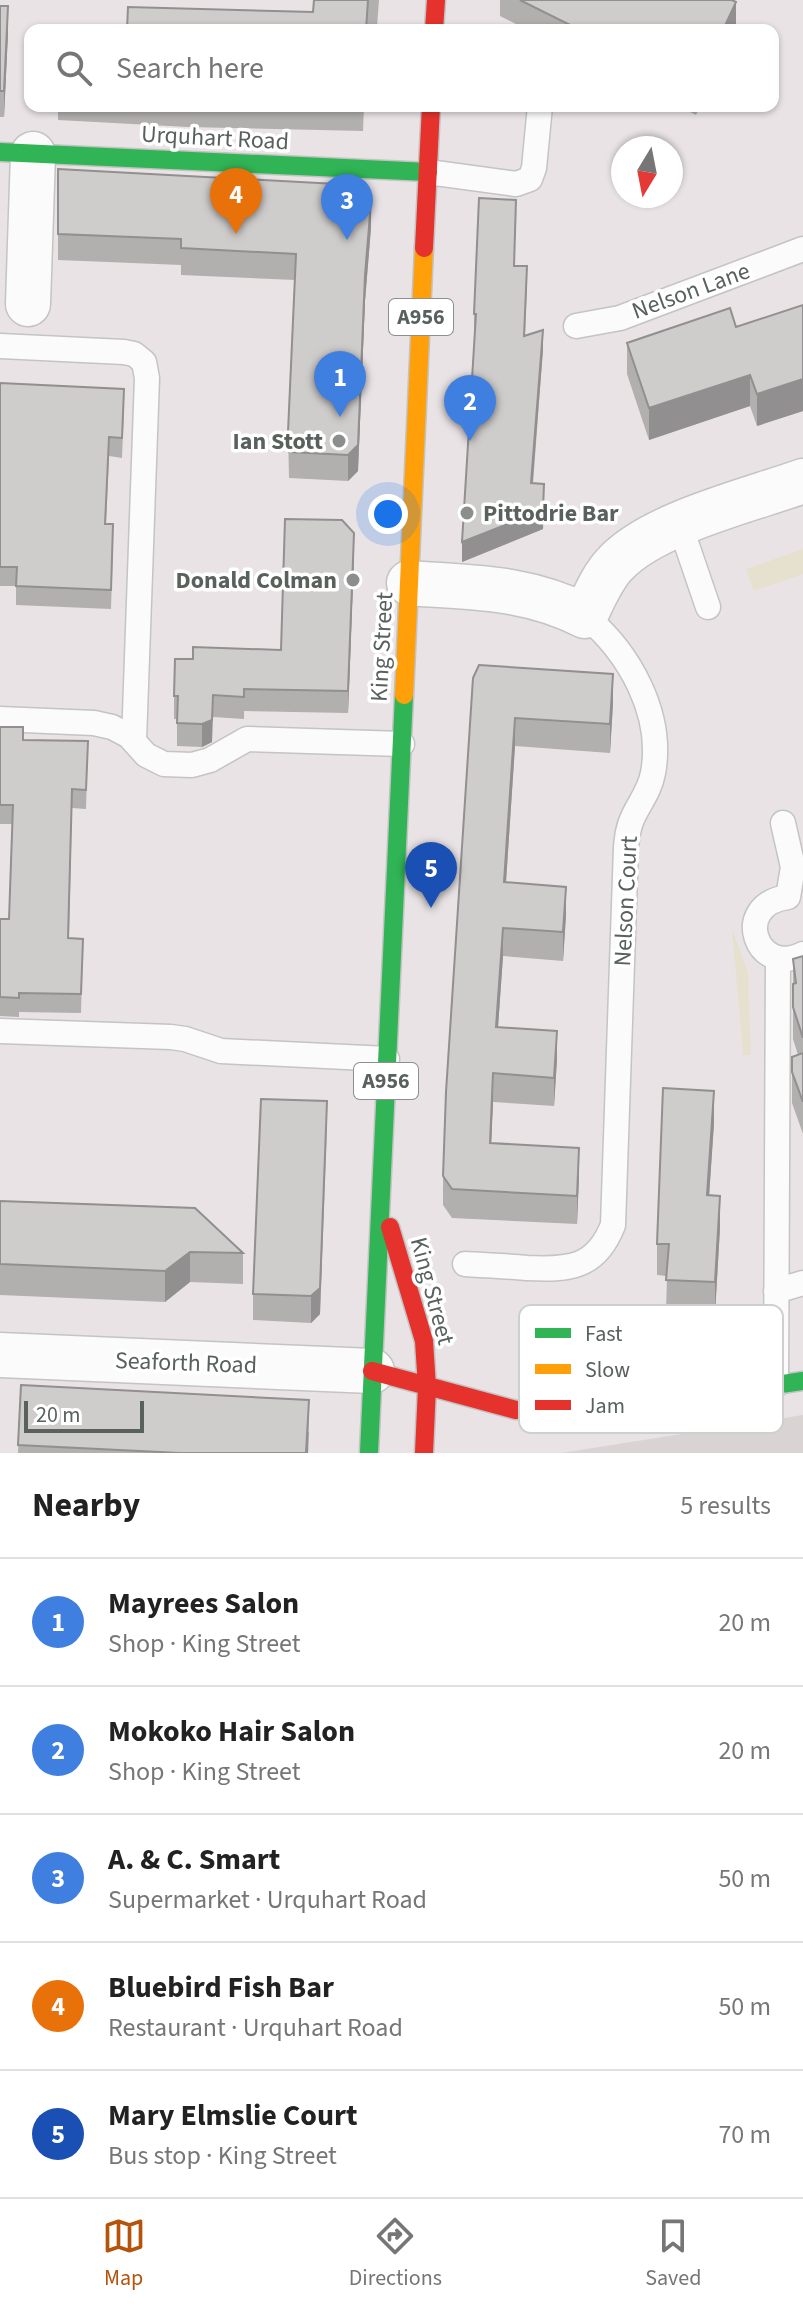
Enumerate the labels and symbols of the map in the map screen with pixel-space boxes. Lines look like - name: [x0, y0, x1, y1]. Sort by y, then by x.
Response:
- street label: Urquhart Road: [140, 117, 290, 159]
- north arrow: [611, 136, 683, 208]
- pin: 4: [210, 168, 262, 234]
- pin: 3: [321, 174, 373, 240]
- street label: Nelson Lane: [627, 253, 755, 329]
- road number: A956: [389, 299, 453, 335]
- pin: 1: [314, 351, 366, 417]
- pin: 2: [444, 375, 496, 441]
- place label: Ian Stott: [233, 424, 323, 459]
- marker: Ian Stott: [330, 432, 348, 450]
- your location: [368, 494, 408, 534]
- place label: Pittodrie Bar: [483, 496, 619, 531]
- marker: Pittodrie Bar: [458, 504, 476, 522]
- place label: Donald Colman: [176, 563, 337, 598]
- marker: Donald Colman: [344, 571, 362, 589]
- street label: King Street: [362, 591, 402, 703]
- street label: Nelson Court: [605, 835, 647, 967]
- pin: 5: [405, 842, 457, 908]
- road number: A956: [354, 1063, 418, 1099]
- street label: King Street: [401, 1233, 463, 1349]
- legend: [519, 1305, 783, 1433]
- text: Fast: [585, 1318, 623, 1350]
- street label: Seaforth Road: [114, 1343, 258, 1383]
- text: Slow: [585, 1354, 630, 1386]
- text: Jam: [585, 1390, 625, 1422]
- scale bar: [24, 1397, 144, 1433]

